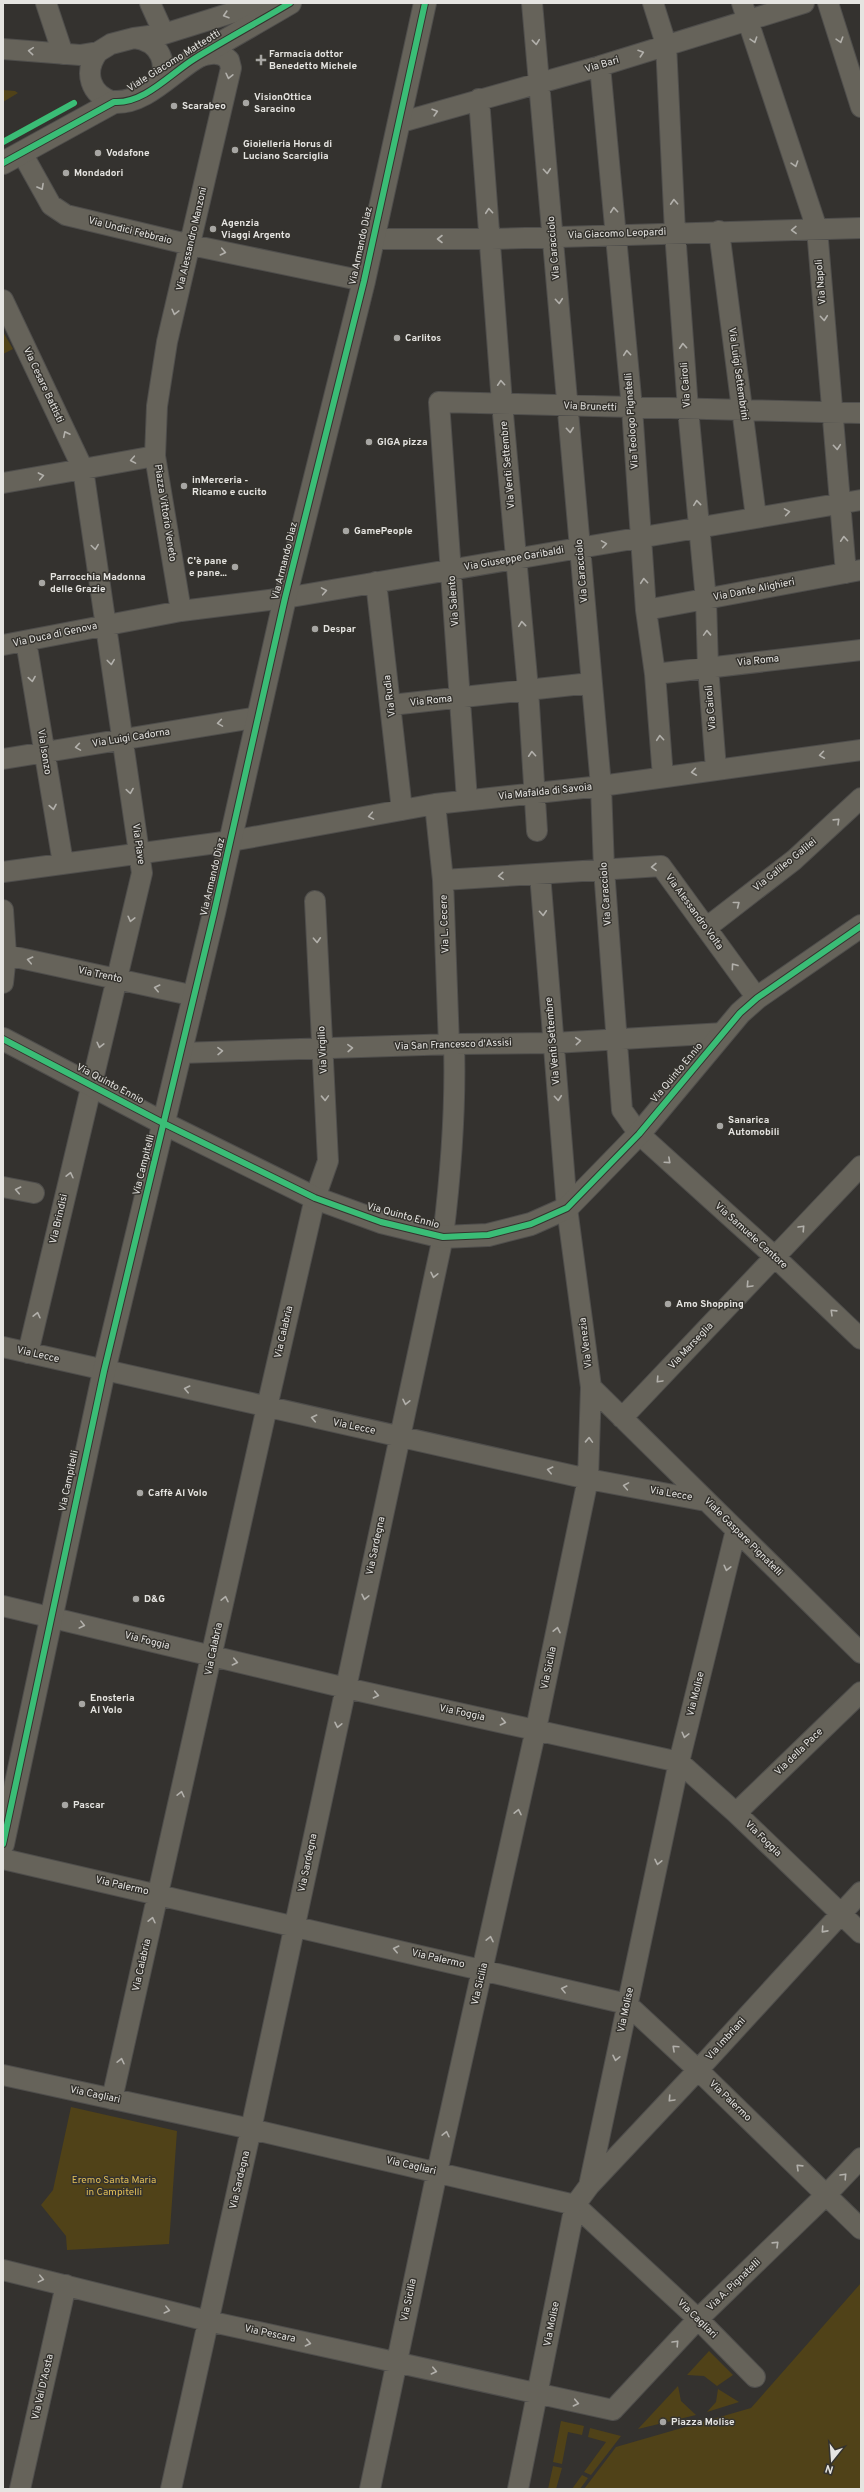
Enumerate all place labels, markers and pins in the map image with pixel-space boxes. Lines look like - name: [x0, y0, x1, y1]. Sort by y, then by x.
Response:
- place label: Farmacia dottor Benedetto Michele: [269, 48, 357, 73]
- marker: Farmacia dottor Benedetto Michele: [256, 55, 266, 65]
- place label: VisionOttica Saracino: [254, 91, 312, 116]
- marker: VisionOttica Saracino: [241, 98, 251, 108]
- place label: Scarabeo: [182, 100, 226, 113]
- marker: Scarabeo: [169, 101, 179, 111]
- place label: Gioielleria Horus di Luciano Scarciglia: [243, 138, 332, 163]
- marker: Gioielleria Horus di Luciano Scarciglia: [230, 145, 240, 155]
- place label: Vodafone: [106, 147, 150, 160]
- marker: Vodafone: [93, 148, 103, 158]
- place label: Mondadori: [74, 167, 123, 180]
- marker: Mondadori: [61, 168, 71, 178]
- place label: Agenzia Viaggi Argento: [221, 217, 291, 242]
- marker: Agenzia Viaggi Argento: [208, 224, 218, 234]
- place label: Carlitos: [405, 332, 441, 345]
- marker: Carlitos: [392, 333, 402, 343]
- place label: GIGA pizza: [377, 436, 428, 449]
- marker: GIGA pizza: [364, 437, 374, 447]
- place label: inMerceria - Ricamo e cucito: [192, 474, 267, 499]
- marker: inMerceria - Ricamo e cucito: [179, 481, 189, 491]
- place label: GamePeople: [354, 525, 413, 538]
- marker: GamePeople: [341, 526, 351, 536]
- place label: C'è pane e pane...: [187, 555, 228, 580]
- marker: C'è pane e pane...: [230, 562, 240, 572]
- place label: Parrocchia Madonna delle Grazie: [50, 571, 146, 596]
- marker: Parrocchia Madonna delle Grazie: [37, 578, 47, 588]
- place label: Despar: [323, 623, 357, 636]
- marker: Despar: [310, 624, 320, 634]
- place label: Sanarica Automobili: [728, 1114, 780, 1139]
- marker: Sanarica Automobili: [715, 1121, 725, 1131]
- place label: Amo Shopping: [676, 1298, 744, 1311]
- marker: Amo Shopping: [663, 1299, 673, 1309]
- place label: Caffè Al Volo: [148, 1487, 208, 1500]
- marker: Caffè Al Volo: [135, 1488, 145, 1498]
- place label: D&G: [144, 1593, 165, 1606]
- marker: D&G: [131, 1594, 141, 1604]
- place label: Enosteria Al Volo: [90, 1692, 135, 1717]
- marker: Enosteria Al Volo: [77, 1699, 87, 1709]
- place label: Pascar: [73, 1799, 106, 1812]
- marker: Pascar: [60, 1800, 70, 1810]
- place label: Piazza Molise: [671, 2416, 735, 2429]
- marker: Piazza Molise: [658, 2417, 668, 2427]

